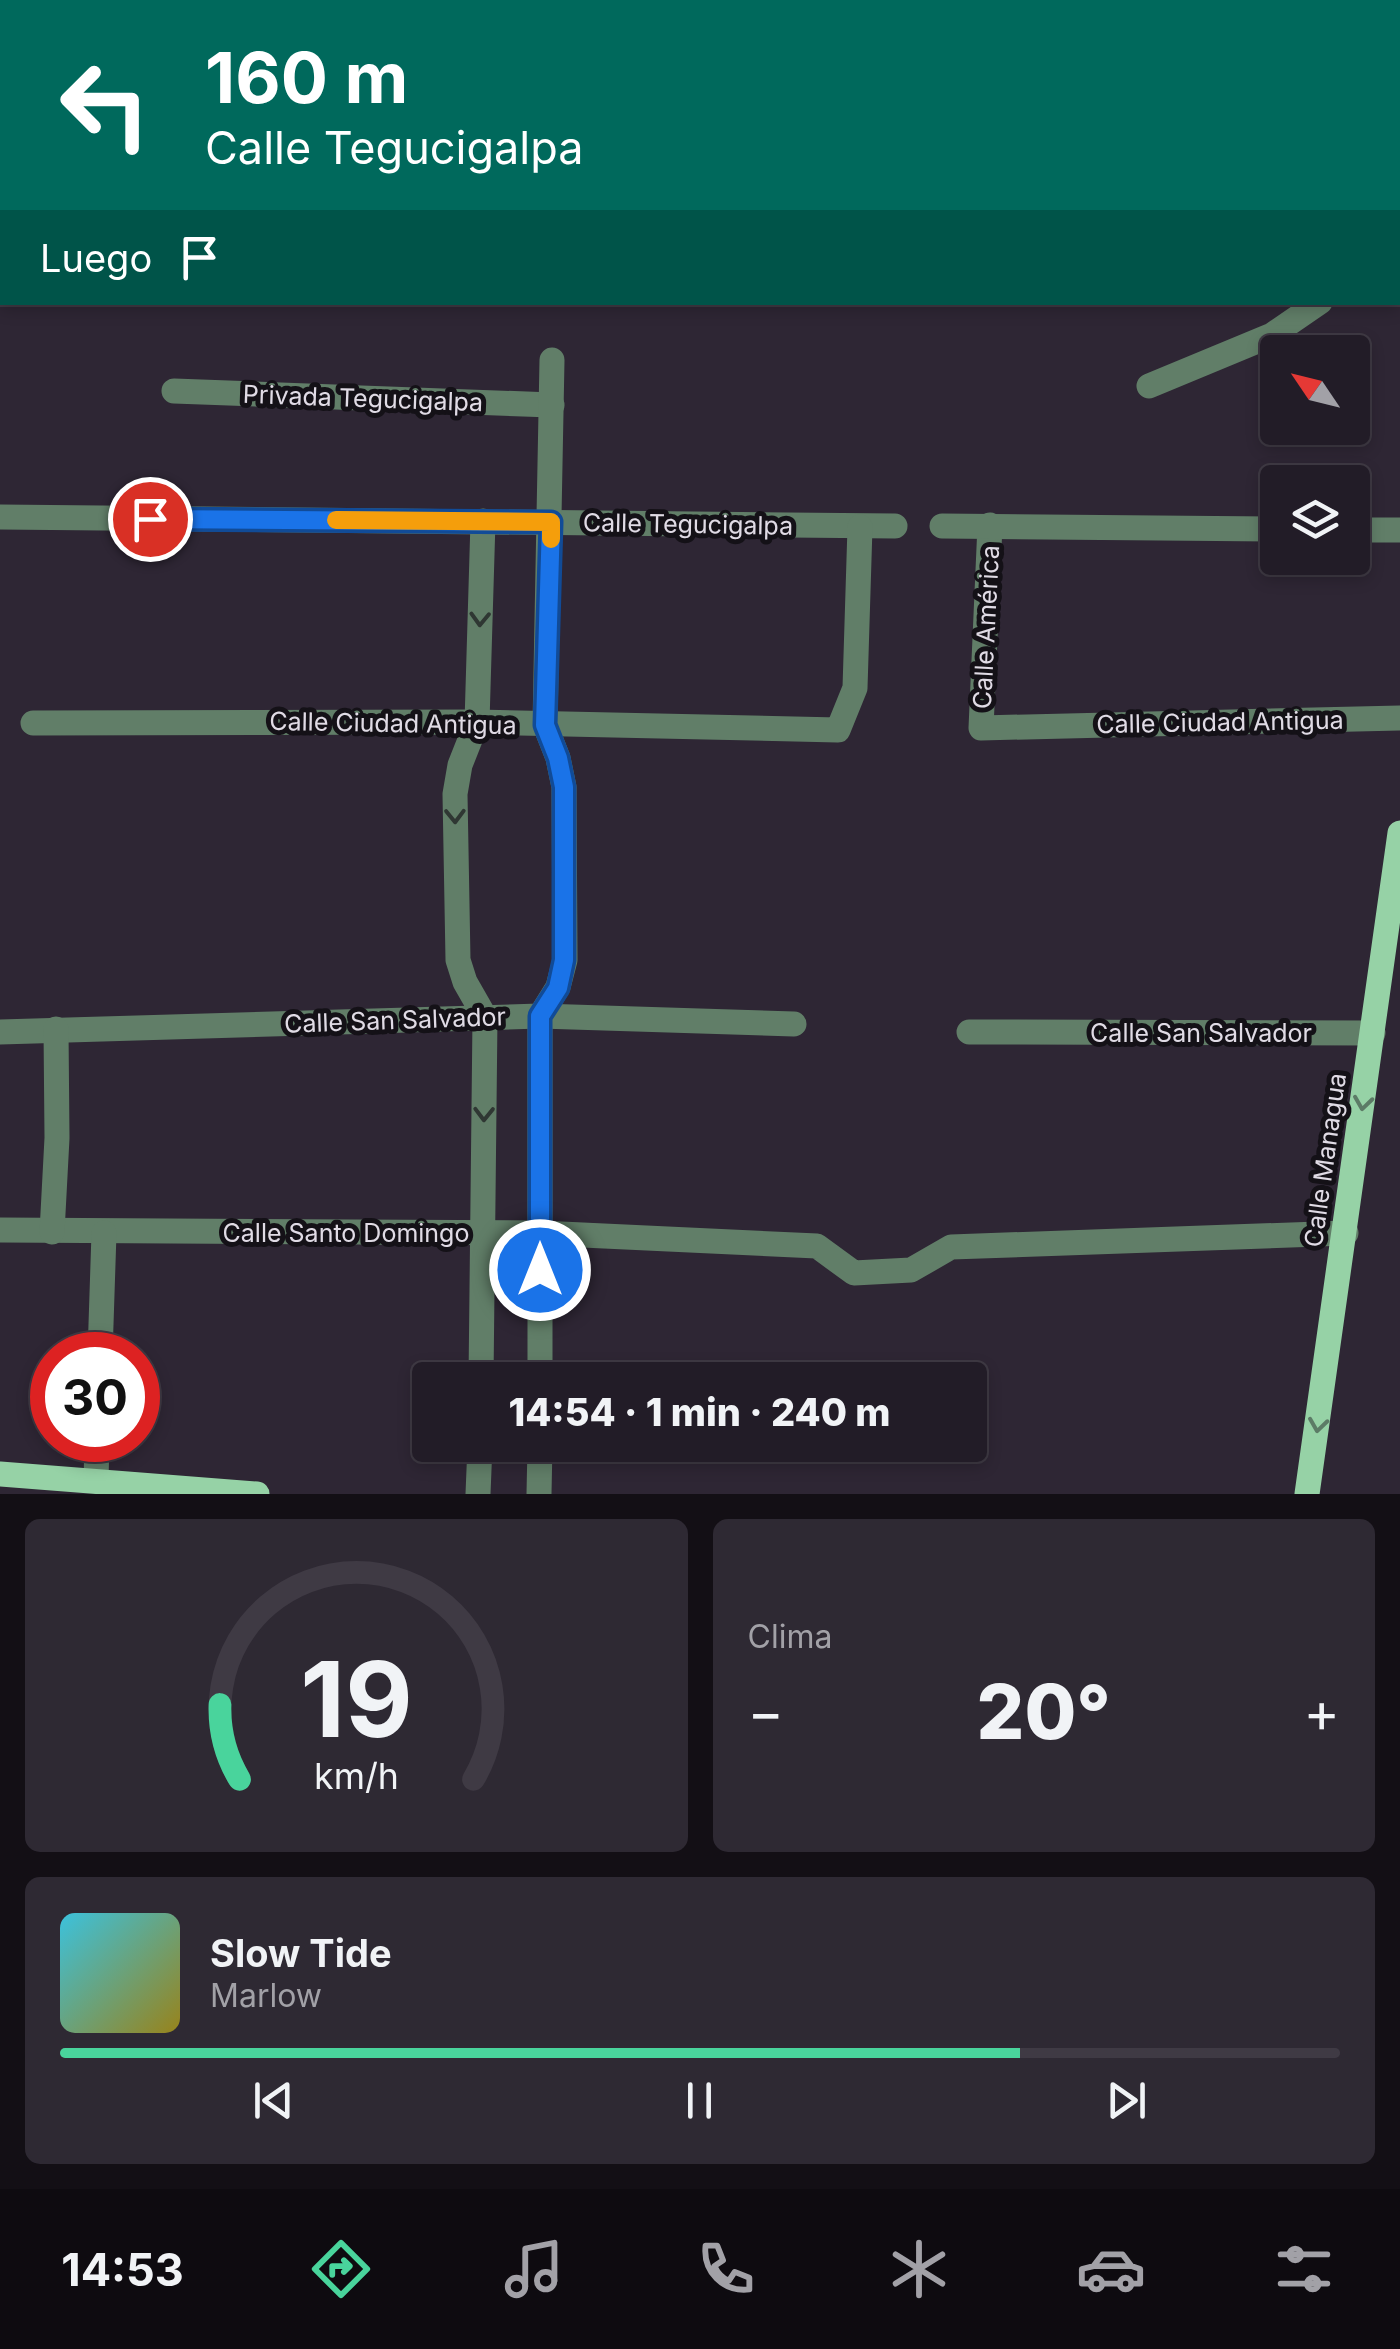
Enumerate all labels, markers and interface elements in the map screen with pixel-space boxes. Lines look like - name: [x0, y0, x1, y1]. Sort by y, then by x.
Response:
- text: 160 m: [205, 35, 408, 120]
- icon: left: [40, 40, 170, 170]
- text: Calle Tegucigalpa: [205, 120, 583, 175]
- icon: arrive: [172, 230, 227, 285]
- text: Luego: [40, 235, 152, 281]
- north arrow: [1260, 335, 1370, 445]
- map controls: [1260, 335, 1370, 575]
- street label: Privada Tegucigalpa: [242, 379, 484, 417]
- button: layers: [1260, 465, 1370, 575]
- pin: [108, 477, 193, 562]
- icon: arrive: [123, 492, 178, 547]
- street label: Calle Tegucigalpa: [583, 507, 793, 541]
- street label: Calle América: [967, 544, 1005, 710]
- one-way arrow: [469, 611, 490, 627]
- street label: Calle Ciudad Antigua: [1096, 705, 1344, 739]
- street label: Calle Ciudad Antigua: [269, 706, 517, 740]
- one-way arrow: [444, 808, 466, 824]
- street label: Calle San Salvador: [284, 1001, 506, 1039]
- street label: Calle San Salvador: [1090, 1018, 1312, 1048]
- street label: Calle Managua: [1298, 1071, 1352, 1249]
- one-way arrow: [1354, 1095, 1375, 1111]
- one-way arrow: [473, 1108, 495, 1123]
- street label: Calle Santo Domingo: [223, 1218, 469, 1248]
- position arrow: [488, 1218, 592, 1322]
- speed limit sign: 30: [30, 1332, 160, 1462]
- text: 14:54 · 1 min · 240 m: [508, 1389, 891, 1435]
- one-way arrow: [1308, 1416, 1329, 1433]
- text: Clima: [748, 1617, 832, 1656]
- text: 19: [300, 1636, 412, 1762]
- text: 20°: [977, 1666, 1111, 1757]
- text: −: [748, 1679, 784, 1745]
- text: +: [1304, 1679, 1340, 1745]
- text: km/h: [314, 1754, 399, 1798]
- text: Slow Tide: [210, 1930, 392, 1976]
- text: Marlow: [210, 1976, 322, 2015]
- icon: previous: [246, 2073, 301, 2128]
- icon: pause: [672, 2073, 727, 2128]
- icon: next: [1099, 2073, 1154, 2128]
- icon: directions: [306, 2234, 376, 2304]
- icon: music: [499, 2234, 569, 2304]
- icon: phone: [691, 2234, 761, 2304]
- icon: climate: [884, 2234, 954, 2304]
- icon: car: [1076, 2234, 1146, 2304]
- icon: filters: [1269, 2234, 1339, 2304]
- text: 14:53: [61, 2242, 184, 2297]

